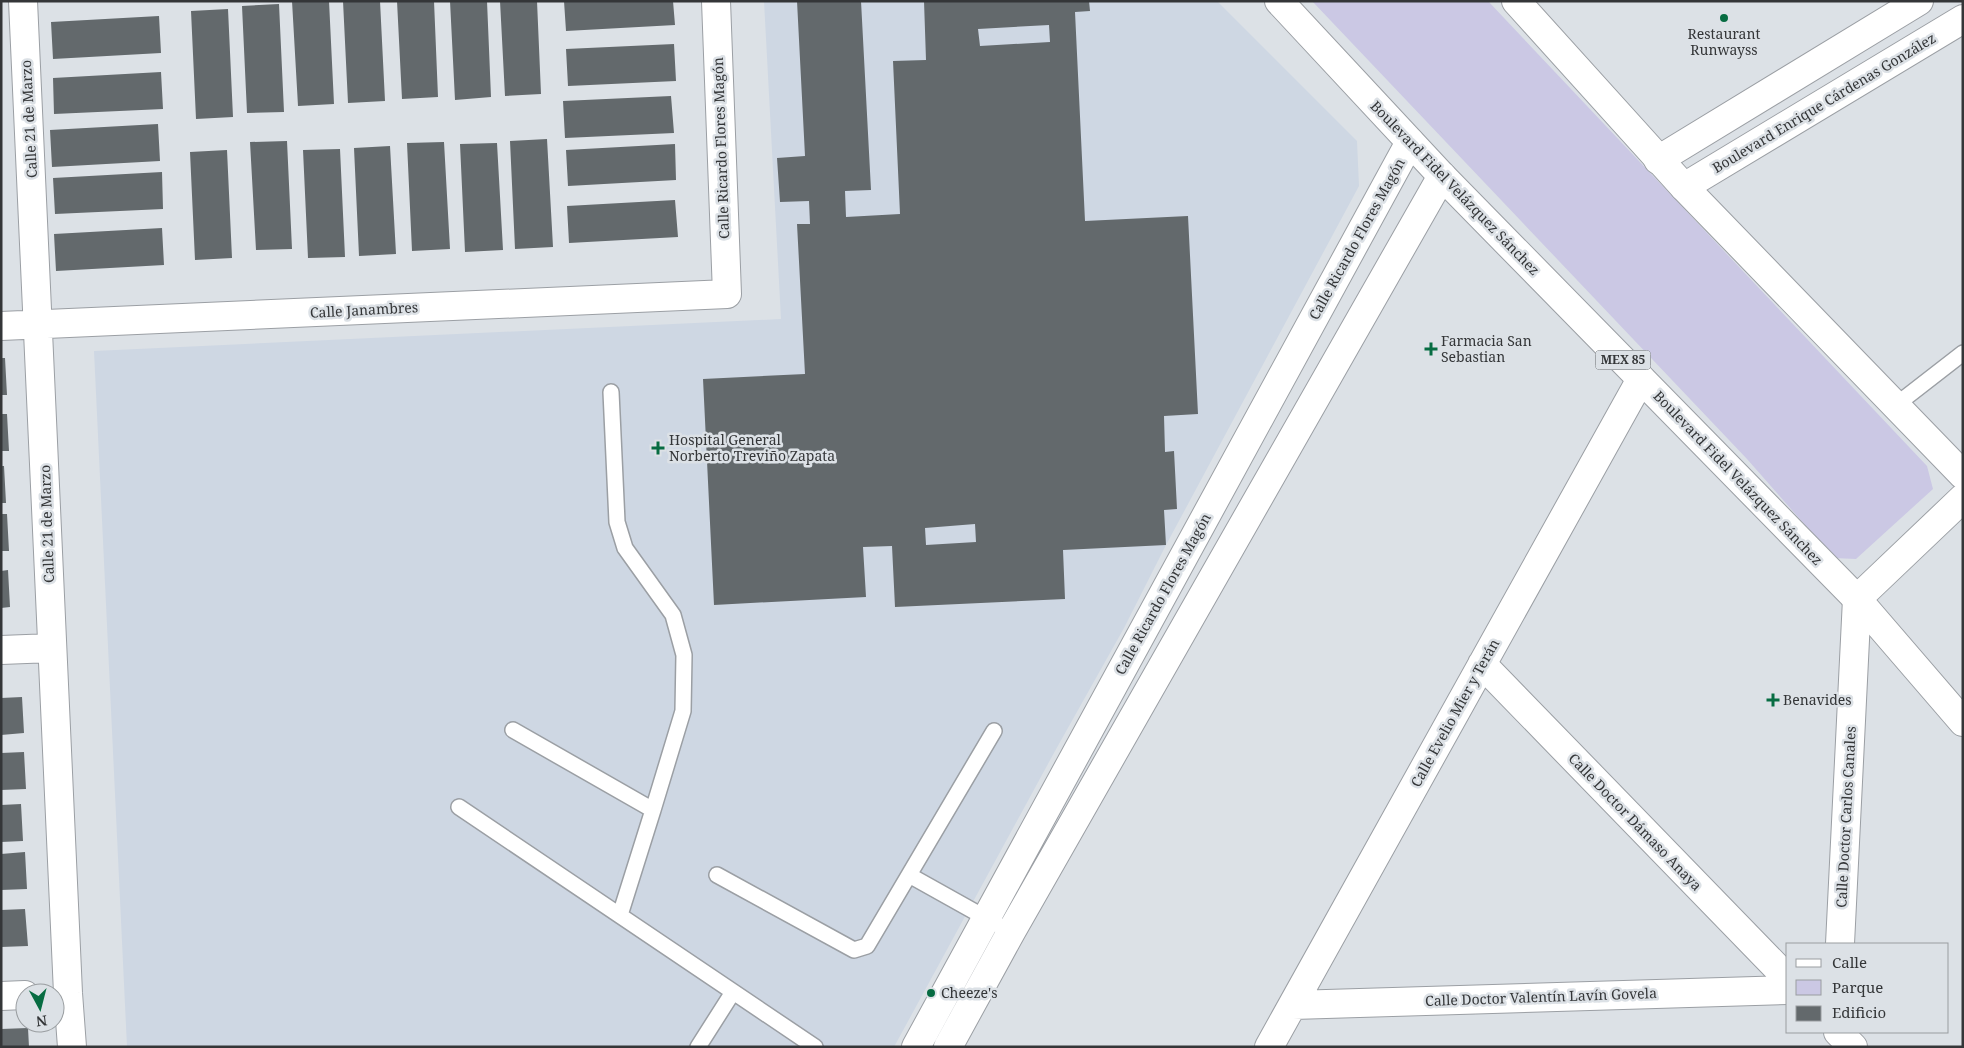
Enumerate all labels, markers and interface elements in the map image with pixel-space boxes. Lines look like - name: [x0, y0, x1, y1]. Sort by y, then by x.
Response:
- marker: Restaurant Runwayss: [1718, 12, 1730, 24]
- place label: Restaurant Runwayss: [1688, 24, 1760, 59]
- street label: Boulevard Enrique Cárdenas González: [1709, 28, 1939, 177]
- street label: Calle Ricardo Flores Magón: [708, 57, 733, 239]
- street label: Calle 21 de Marzo: [16, 60, 41, 179]
- street label: Boulevard Fidel Velázquez Sánchez: [1367, 96, 1544, 279]
- street label: Calle Ricardo Flores Magón: [1304, 155, 1409, 323]
- street label: Calle Janambres: [309, 297, 419, 322]
- place label: Farmacia San Sebastian: [1441, 331, 1532, 366]
- marker: Farmacia San Sebastian: [1425, 343, 1437, 355]
- road number: MEX 85: [1596, 350, 1650, 370]
- street label: Boulevard Fidel Velázquez Sánchez: [1650, 386, 1827, 569]
- place label: Hospital General Norberto Treviño Zapata: [669, 430, 835, 465]
- marker: Hospital General Norberto Treviño Zapata: [651, 441, 665, 455]
- street label: Calle 21 de Marzo: [35, 465, 58, 583]
- street label: Calle Ricardo Flores Magón: [1110, 510, 1215, 678]
- street label: Calle Evelio Mier y Terán: [1406, 635, 1503, 790]
- place label: Benavides: [1783, 690, 1852, 709]
- marker: Benavides: [1767, 694, 1779, 706]
- street label: Calle Doctor Carlos Canales: [1831, 726, 1860, 908]
- street label: Calle Doctor Dámaso Anaya: [1565, 749, 1706, 895]
- legend: [1786, 943, 1949, 1033]
- text: Calle: [1832, 952, 1867, 972]
- text: Parque: [1832, 977, 1883, 997]
- north arrow: [15, 983, 65, 1033]
- place label: Cheeze's: [941, 983, 998, 1002]
- street label: Calle Doctor Valentín Lavín Govela: [1425, 983, 1657, 1010]
- marker: Cheeze's: [925, 987, 937, 999]
- text: Edificio: [1832, 1002, 1886, 1022]
- text: N: [35, 1011, 48, 1032]

